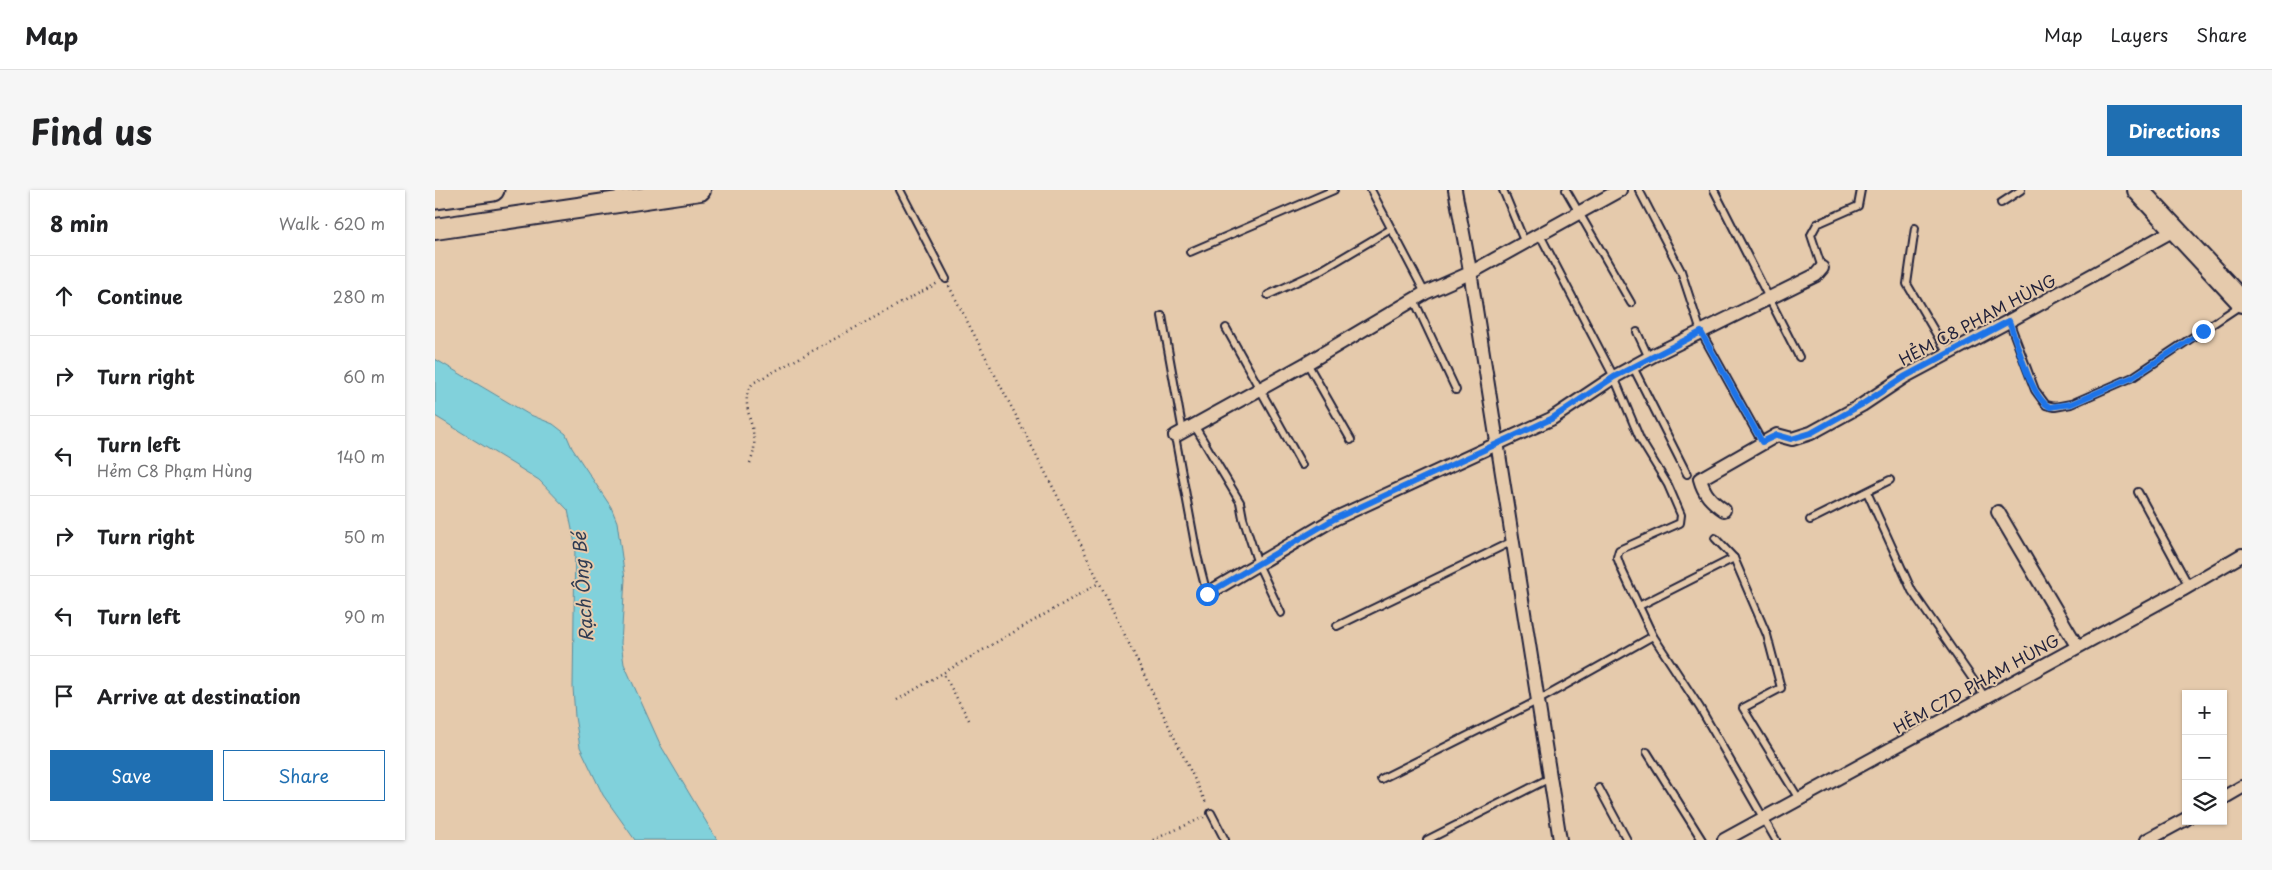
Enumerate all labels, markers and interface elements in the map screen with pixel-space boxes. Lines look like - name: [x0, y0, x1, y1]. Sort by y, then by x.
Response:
- text: Map: [25, 17, 78, 53]
- text: Map: [2044, 21, 2083, 48]
- text: Layers: [2111, 21, 2168, 48]
- text: Share: [2196, 21, 2247, 48]
- text: Find us: [30, 104, 152, 157]
- button: Directions: [2107, 105, 2242, 156]
- text: 8 min: [50, 207, 109, 239]
- text: Walk · 620 m: [279, 211, 385, 235]
- street label: HẺM C8 PHẠM HÙNG: [1894, 267, 2060, 371]
- icon: ahead: [50, 282, 78, 310]
- text: Continue: [97, 282, 183, 310]
- text: 280 m: [333, 284, 385, 308]
- route end: [2192, 320, 2215, 343]
- icon: right: [50, 362, 78, 390]
- text: Turn right: [97, 362, 195, 390]
- text: 60 m: [343, 364, 385, 388]
- text: Turn left: [97, 430, 181, 458]
- icon: left: [50, 442, 78, 470]
- text: 140 m: [337, 444, 385, 468]
- text: Hẻm C8 Phạm Hùng: [97, 458, 252, 482]
- icon: right: [50, 522, 78, 550]
- text: Turn right: [97, 522, 195, 550]
- text: 50 m: [344, 524, 385, 548]
- water label: Rạch Ông Bé: [565, 529, 599, 643]
- route start: [1196, 583, 1219, 606]
- icon: left: [50, 602, 78, 630]
- text: Turn left: [97, 602, 181, 630]
- text: 90 m: [344, 604, 385, 628]
- street label: HẺM C7D PHẠM HÙNG: [1889, 627, 2063, 739]
- icon: arrive: [50, 682, 78, 710]
- text: Arrive at destination: [97, 682, 301, 710]
- map controls: [2182, 690, 2227, 825]
- button: +: [2182, 690, 2227, 735]
- button: −: [2182, 735, 2227, 780]
- button: Save: [50, 750, 213, 801]
- button: Share: [223, 750, 385, 801]
- button: layers: [2182, 780, 2227, 825]

